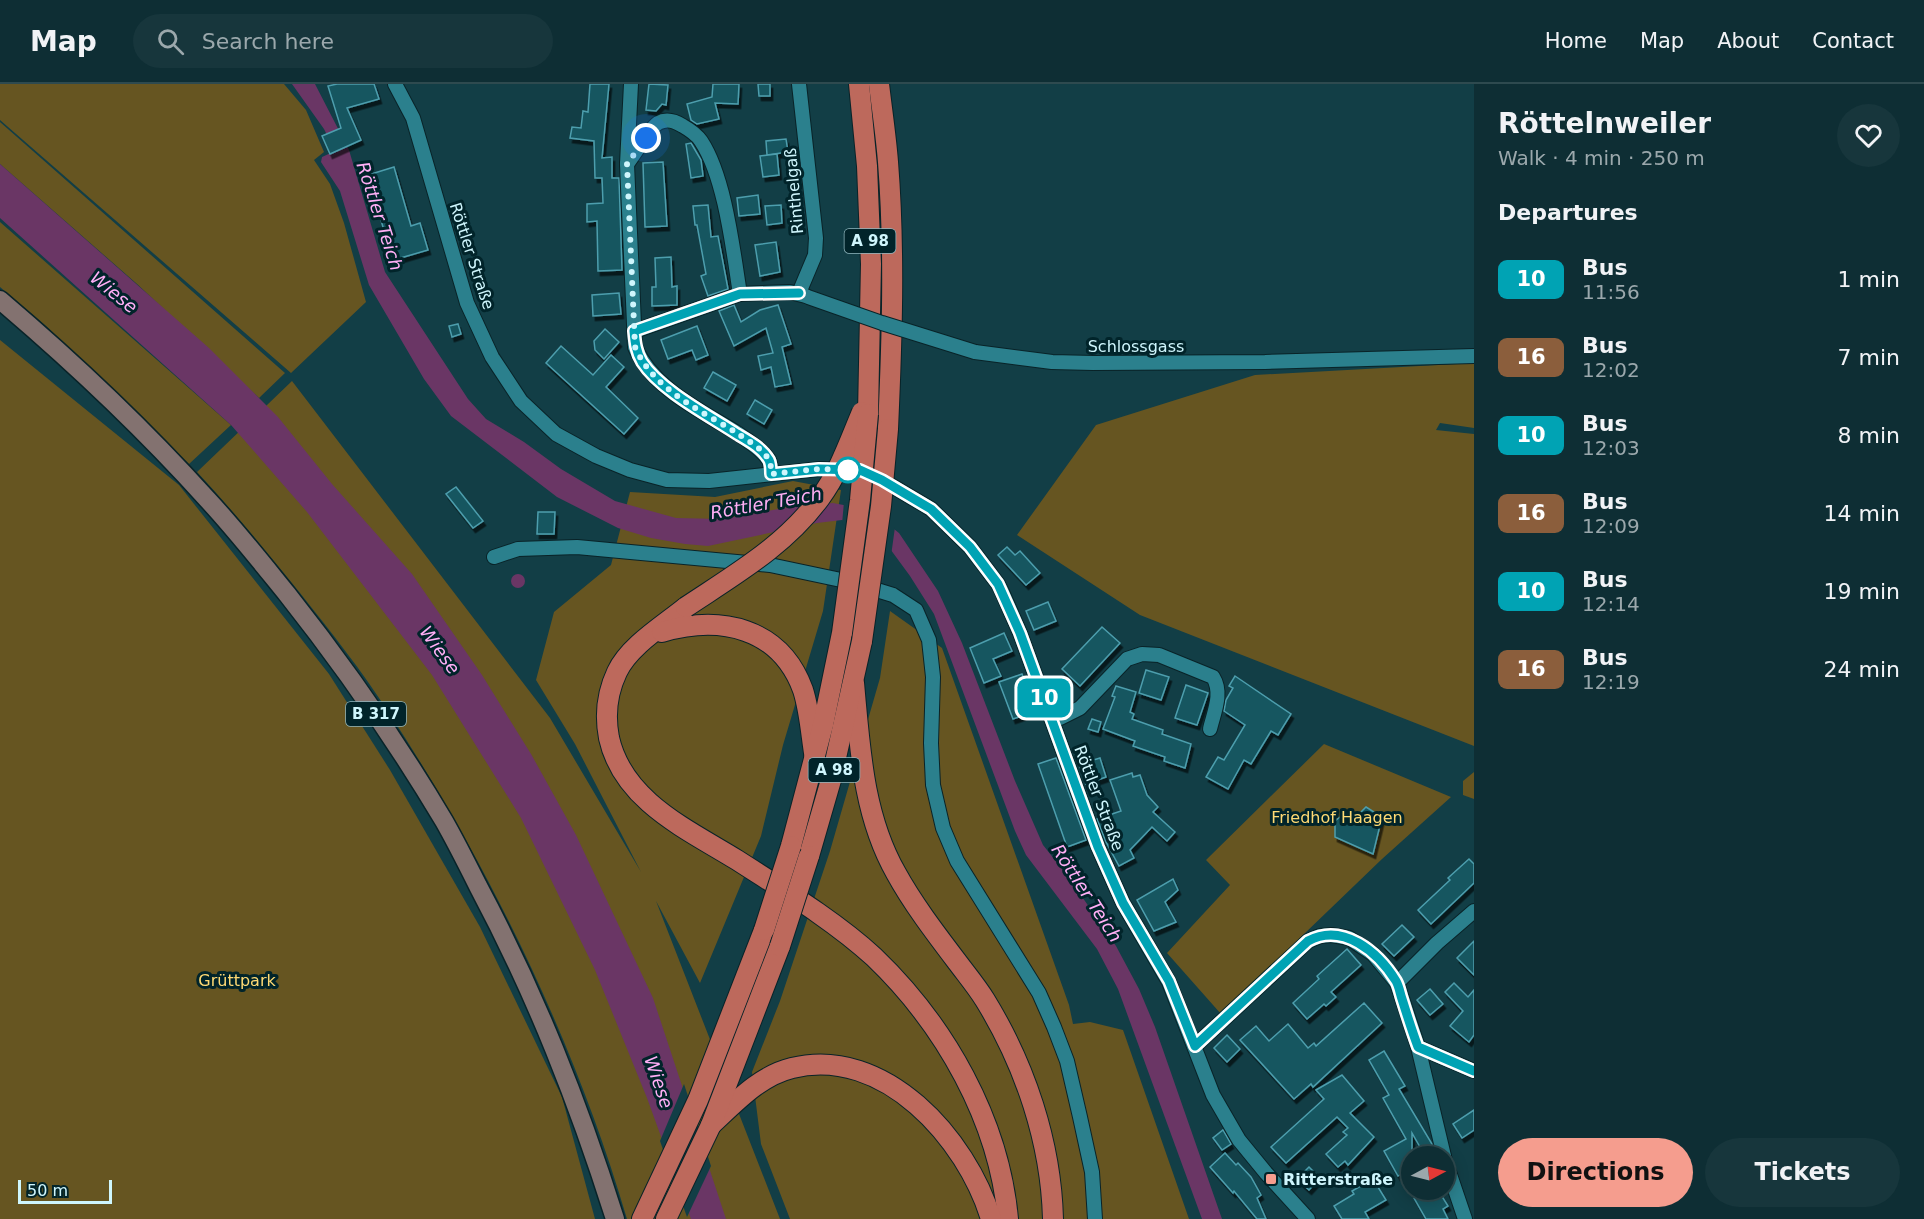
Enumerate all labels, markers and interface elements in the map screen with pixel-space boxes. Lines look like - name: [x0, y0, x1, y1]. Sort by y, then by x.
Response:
- search box: [133, 14, 553, 68]
- text: Map: [30, 25, 97, 58]
- icon: search: [154, 25, 187, 58]
- text: Search here: [202, 29, 334, 54]
- text: Home: [1545, 29, 1607, 53]
- text: Map: [1640, 29, 1684, 53]
- text: About: [1717, 29, 1779, 53]
- text: Contact: [1812, 29, 1894, 53]
- button: heart: [1837, 104, 1900, 167]
- text: Röttelnweiler: [1498, 107, 1711, 140]
- your location: [631, 123, 661, 153]
- text: Walk · 4 min · 250 m: [1498, 146, 1705, 170]
- street label: Rinthelgaß: [781, 147, 807, 235]
- water label: Röttler Teich: [353, 159, 407, 273]
- street label: Röttler Straße: [446, 200, 498, 312]
- text: Departures: [1498, 200, 1638, 225]
- road number: A 98: [844, 229, 896, 253]
- text: Bus: [1582, 255, 1628, 280]
- water label: Wiese: [86, 267, 142, 317]
- text: 10: [1516, 267, 1546, 291]
- text: 1 min: [1838, 267, 1900, 292]
- text: 11:56: [1582, 280, 1640, 304]
- text: Bus: [1582, 333, 1628, 358]
- street label: Schlossgass: [1088, 337, 1184, 356]
- text: 16: [1516, 345, 1546, 369]
- text: 7 min: [1838, 345, 1900, 370]
- text: 12:02: [1582, 358, 1640, 382]
- text: Bus: [1582, 411, 1628, 436]
- text: 10: [1516, 423, 1546, 447]
- text: 8 min: [1838, 423, 1900, 448]
- text: 12:03: [1582, 436, 1640, 460]
- unlabelled marker: [835, 457, 861, 483]
- water label: Röttler Teich: [709, 483, 823, 523]
- text: Bus: [1582, 489, 1628, 514]
- text: 16: [1516, 501, 1546, 525]
- text: 14 min: [1824, 501, 1900, 526]
- text: 12:09: [1582, 514, 1640, 538]
- text: Bus: [1582, 567, 1628, 592]
- text: 10: [1516, 579, 1546, 603]
- text: 19 min: [1824, 579, 1900, 604]
- text: 12:14: [1582, 592, 1640, 616]
- water label: Wiese: [416, 622, 464, 678]
- text: Bus: [1582, 645, 1628, 670]
- text: 16: [1516, 657, 1546, 681]
- text: 24 min: [1824, 657, 1900, 682]
- text: 12:19: [1582, 670, 1640, 694]
- line badge: 10: [1017, 678, 1071, 718]
- text: 10: [1029, 686, 1059, 710]
- road number: B 317: [346, 702, 406, 726]
- street label: Röttler Straße: [1070, 743, 1128, 853]
- road number: A 98: [808, 758, 860, 782]
- park label: Friedhof Haagen: [1271, 808, 1403, 827]
- water label: Röttler Teich: [1047, 840, 1127, 946]
- park label: Grüttpark: [198, 971, 276, 990]
- water label: Wiese: [640, 1053, 678, 1111]
- button: Directions: [1498, 1138, 1693, 1207]
- button: Tickets: [1705, 1138, 1900, 1207]
- north arrow: [1401, 1146, 1455, 1200]
- map controls: [1401, 1146, 1455, 1200]
- place label: Ritterstraße: [1283, 1170, 1393, 1189]
- marker: Ritterstraße: [1264, 1172, 1278, 1186]
- scale bar: [18, 1177, 112, 1204]
- text: 50 m: [27, 1181, 68, 1200]

